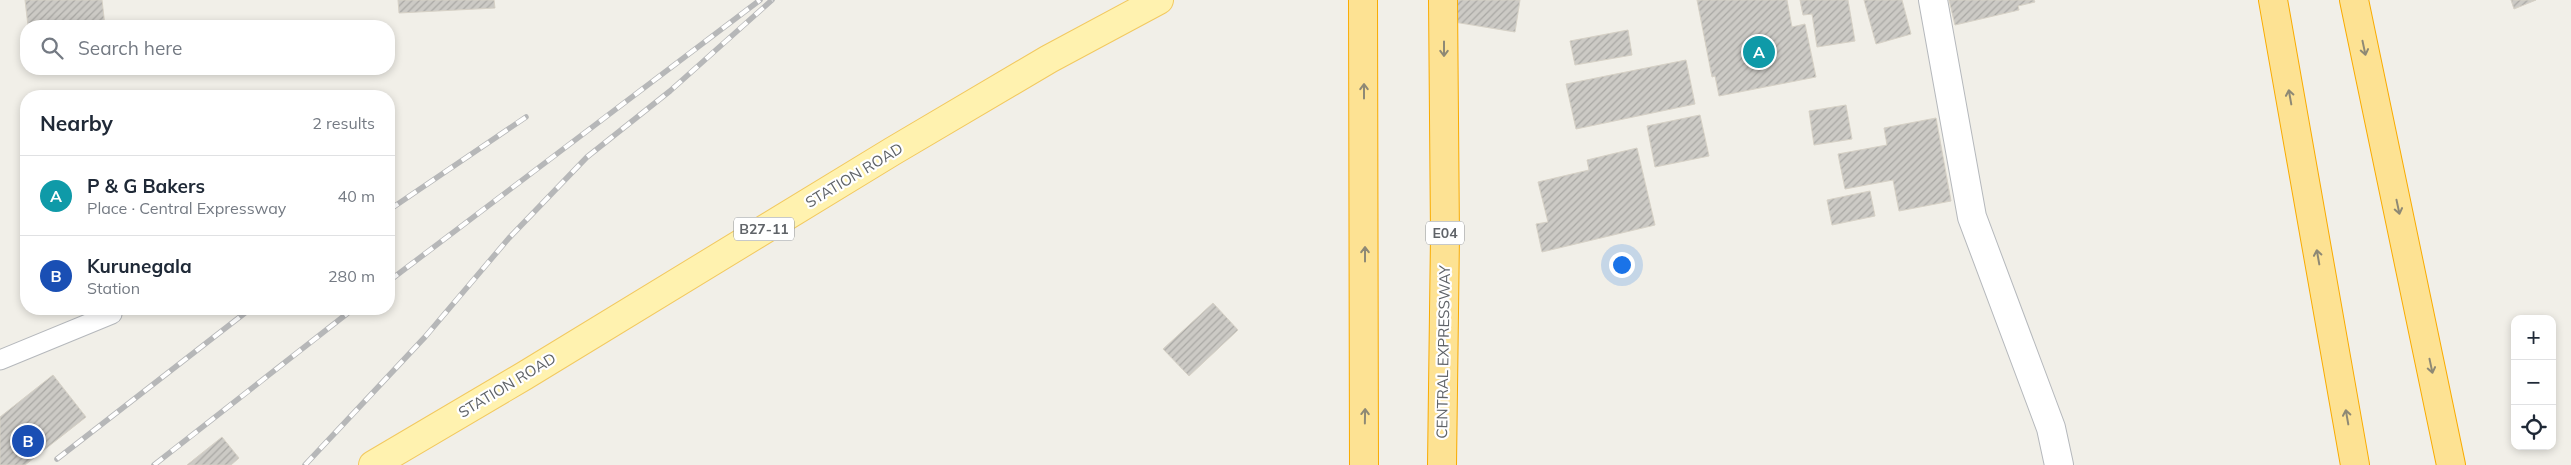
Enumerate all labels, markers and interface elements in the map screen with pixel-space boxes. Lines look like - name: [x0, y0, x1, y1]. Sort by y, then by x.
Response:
- search box: [20, 20, 395, 75]
- pin: A: [1743, 33, 1775, 71]
- icon: search: [38, 34, 66, 62]
- text: Search here: [78, 36, 182, 60]
- one-way arrow: [2360, 39, 2370, 55]
- one-way arrow: [1439, 40, 1449, 56]
- one-way arrow: [1359, 84, 1369, 100]
- one-way arrow: [2284, 89, 2294, 105]
- text: Nearby: [40, 110, 113, 136]
- text: 2 results: [312, 113, 375, 133]
- street label: STATION ROAD: [802, 138, 906, 212]
- text: P & G Bakers: [87, 174, 205, 198]
- text: A: [50, 186, 62, 206]
- text: 40 m: [338, 186, 375, 206]
- text: Place · Central Expressway: [87, 198, 286, 218]
- one-way arrow: [2393, 198, 2403, 214]
- road number: B27-11: [734, 218, 794, 240]
- road number: E04: [1426, 222, 1464, 244]
- one-way arrow: [1360, 246, 1370, 262]
- one-way arrow: [2313, 249, 2323, 265]
- your location: [1609, 252, 1635, 278]
- text: Kurunegala: [87, 254, 192, 278]
- street label: CENTRAL EXPRESSWAY: [1432, 264, 1454, 439]
- text: B: [50, 266, 62, 286]
- text: 280 m: [328, 266, 375, 286]
- text: Station: [87, 278, 140, 298]
- map controls: [2511, 315, 2556, 450]
- button: +: [2511, 315, 2556, 360]
- street label: STATION ROAD: [455, 348, 559, 422]
- one-way arrow: [2427, 357, 2436, 373]
- button: −: [2511, 360, 2556, 405]
- button: locate: [2511, 405, 2556, 450]
- one-way arrow: [1360, 409, 1370, 425]
- one-way arrow: [2341, 409, 2351, 425]
- pin: B: [12, 422, 44, 460]

